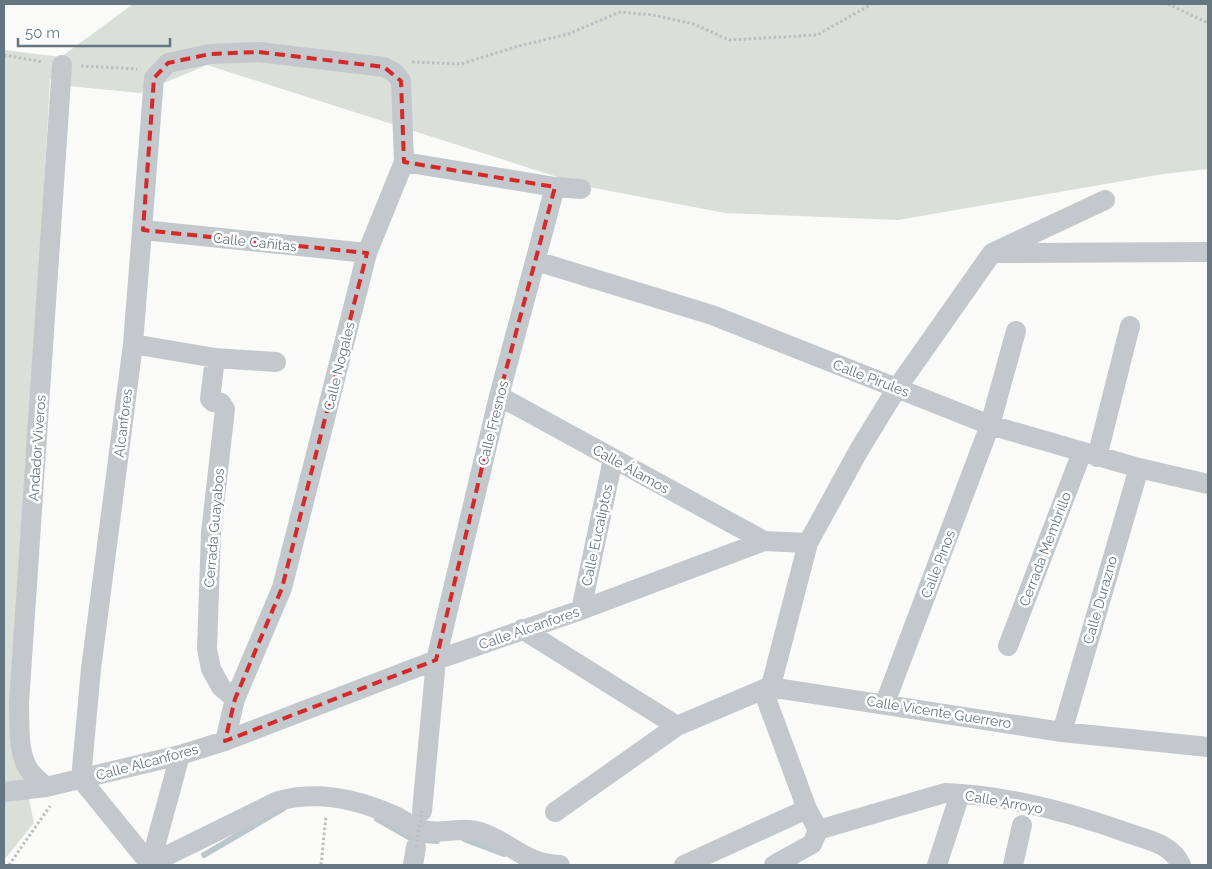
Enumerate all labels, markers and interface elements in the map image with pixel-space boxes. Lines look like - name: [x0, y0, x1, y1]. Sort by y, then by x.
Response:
- scale bar: [18, 15, 170, 47]
- text: 50 m: [25, 24, 60, 42]
- street label: Calle Cañitas: [212, 230, 298, 254]
- street label: Calle Nogales: [320, 320, 358, 412]
- street label: Calle Pirules: [831, 356, 912, 400]
- street label: Calle Fresnos: [475, 379, 511, 467]
- street label: Alcanfores: [111, 388, 135, 458]
- street label: Andador Viveros: [25, 394, 49, 502]
- street label: Calle Álamos: [590, 441, 673, 497]
- street label: Cerrada Guayabos: [201, 467, 227, 588]
- street label: Calle Eucaliptos: [578, 482, 616, 587]
- street label: Cerrada Membrillo: [1016, 490, 1074, 608]
- street label: Calle Pinos: [918, 527, 958, 600]
- street label: Calle Durazno: [1080, 554, 1120, 646]
- street label: Calle Alcanfores: [477, 603, 582, 653]
- street label: Calle Vicente Guerrero: [865, 693, 1013, 731]
- street label: Calle Alcanfores: [94, 741, 200, 783]
- street label: Calle Arroyo: [964, 787, 1044, 817]

